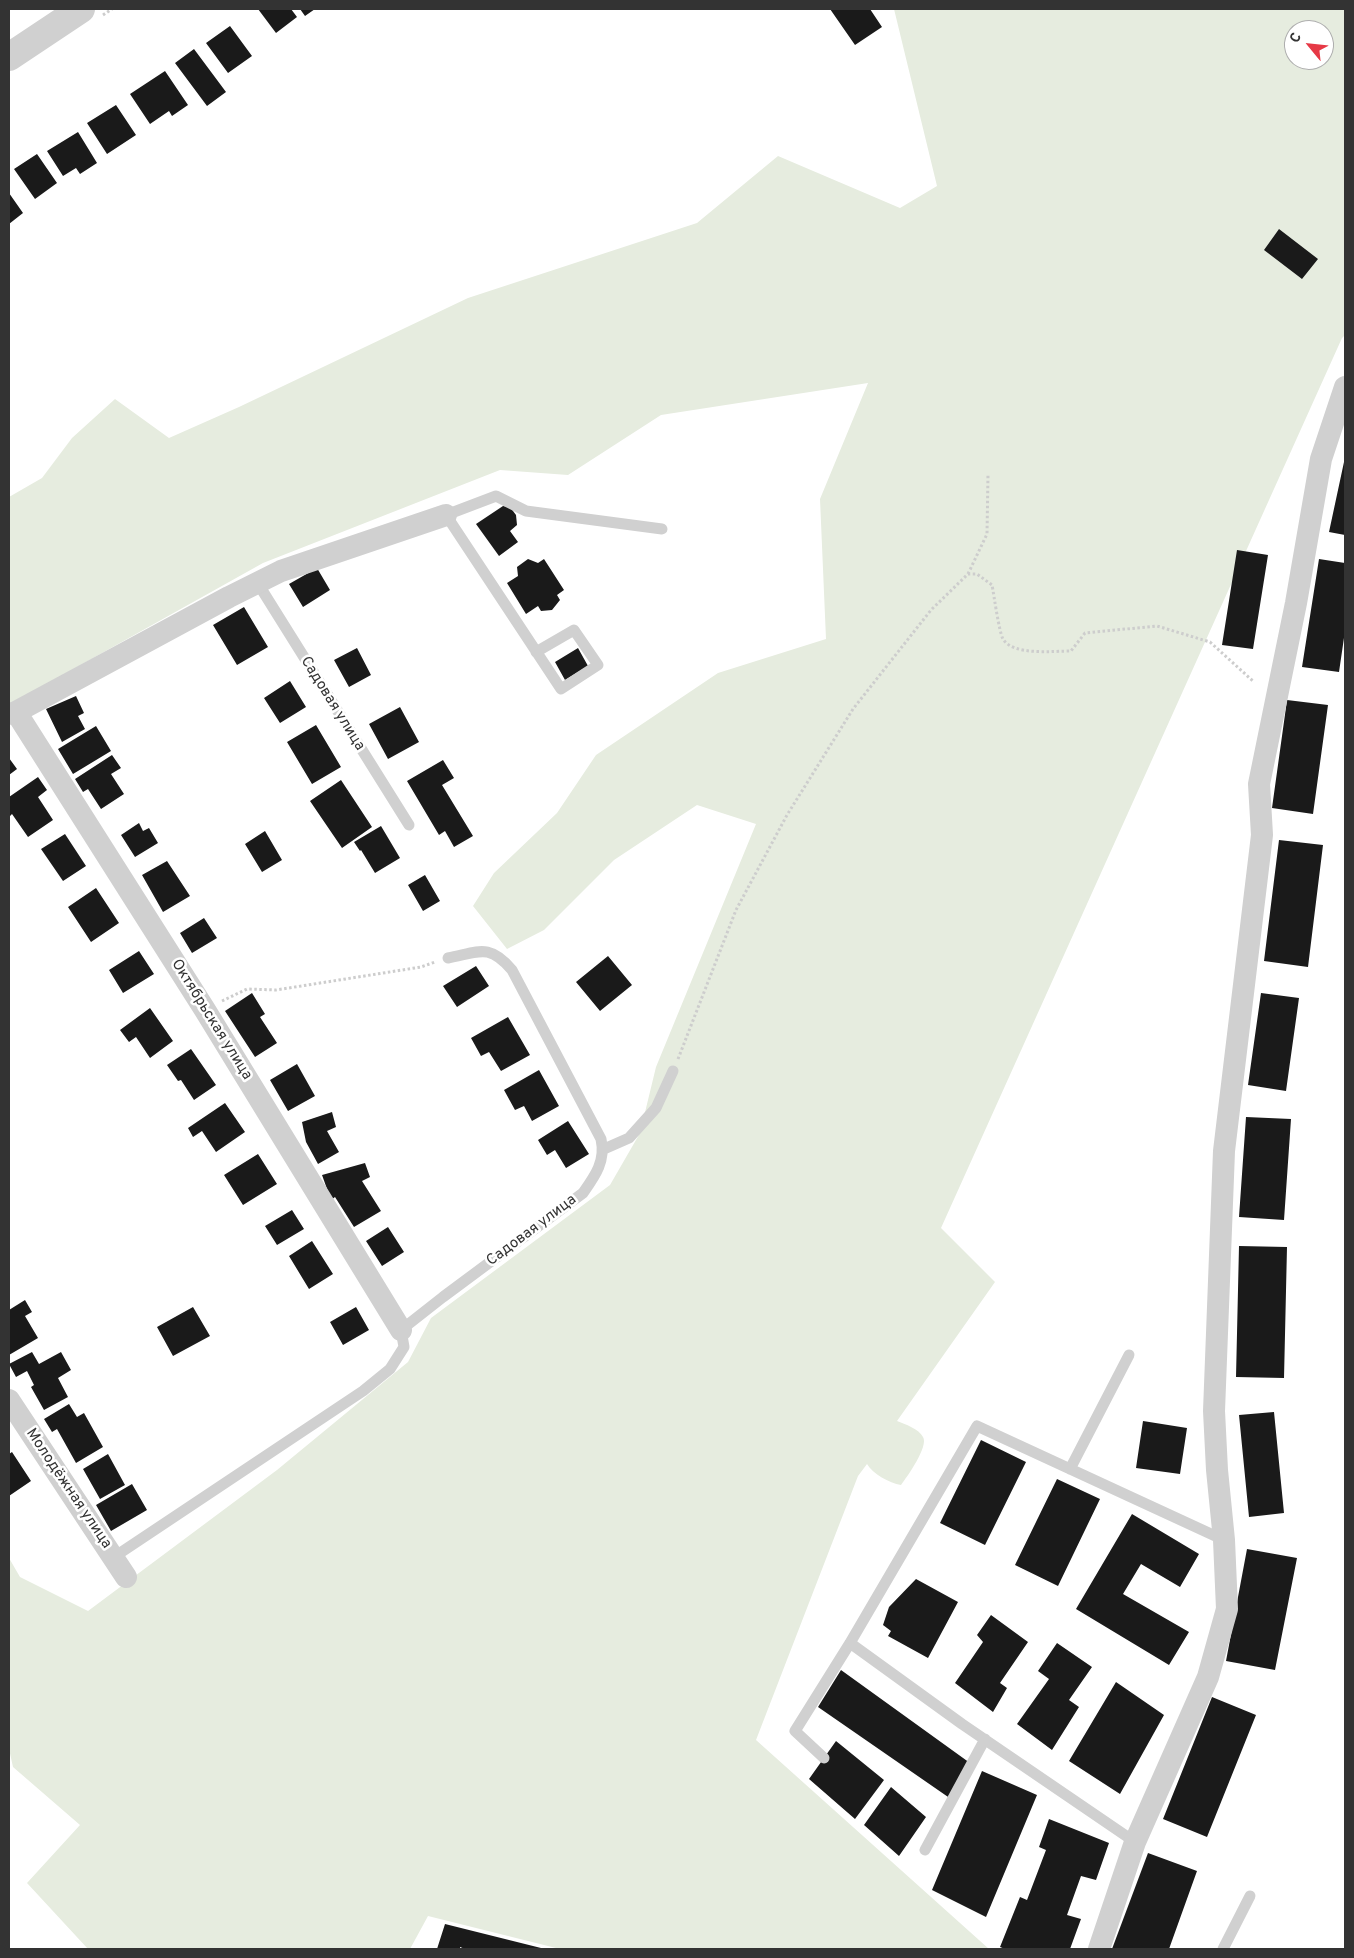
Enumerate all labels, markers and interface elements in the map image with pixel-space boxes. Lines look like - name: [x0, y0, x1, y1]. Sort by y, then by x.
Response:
- north arrow: [1284, 20, 1334, 70]
- text: С: [1287, 30, 1306, 46]
- street label: Садовая улица: [296, 654, 368, 754]
- street label: Октябрьская улица: [167, 956, 255, 1084]
- street label: Садовая улица: [484, 1191, 580, 1271]
- street label: Молодёжная улица: [21, 1426, 115, 1552]

